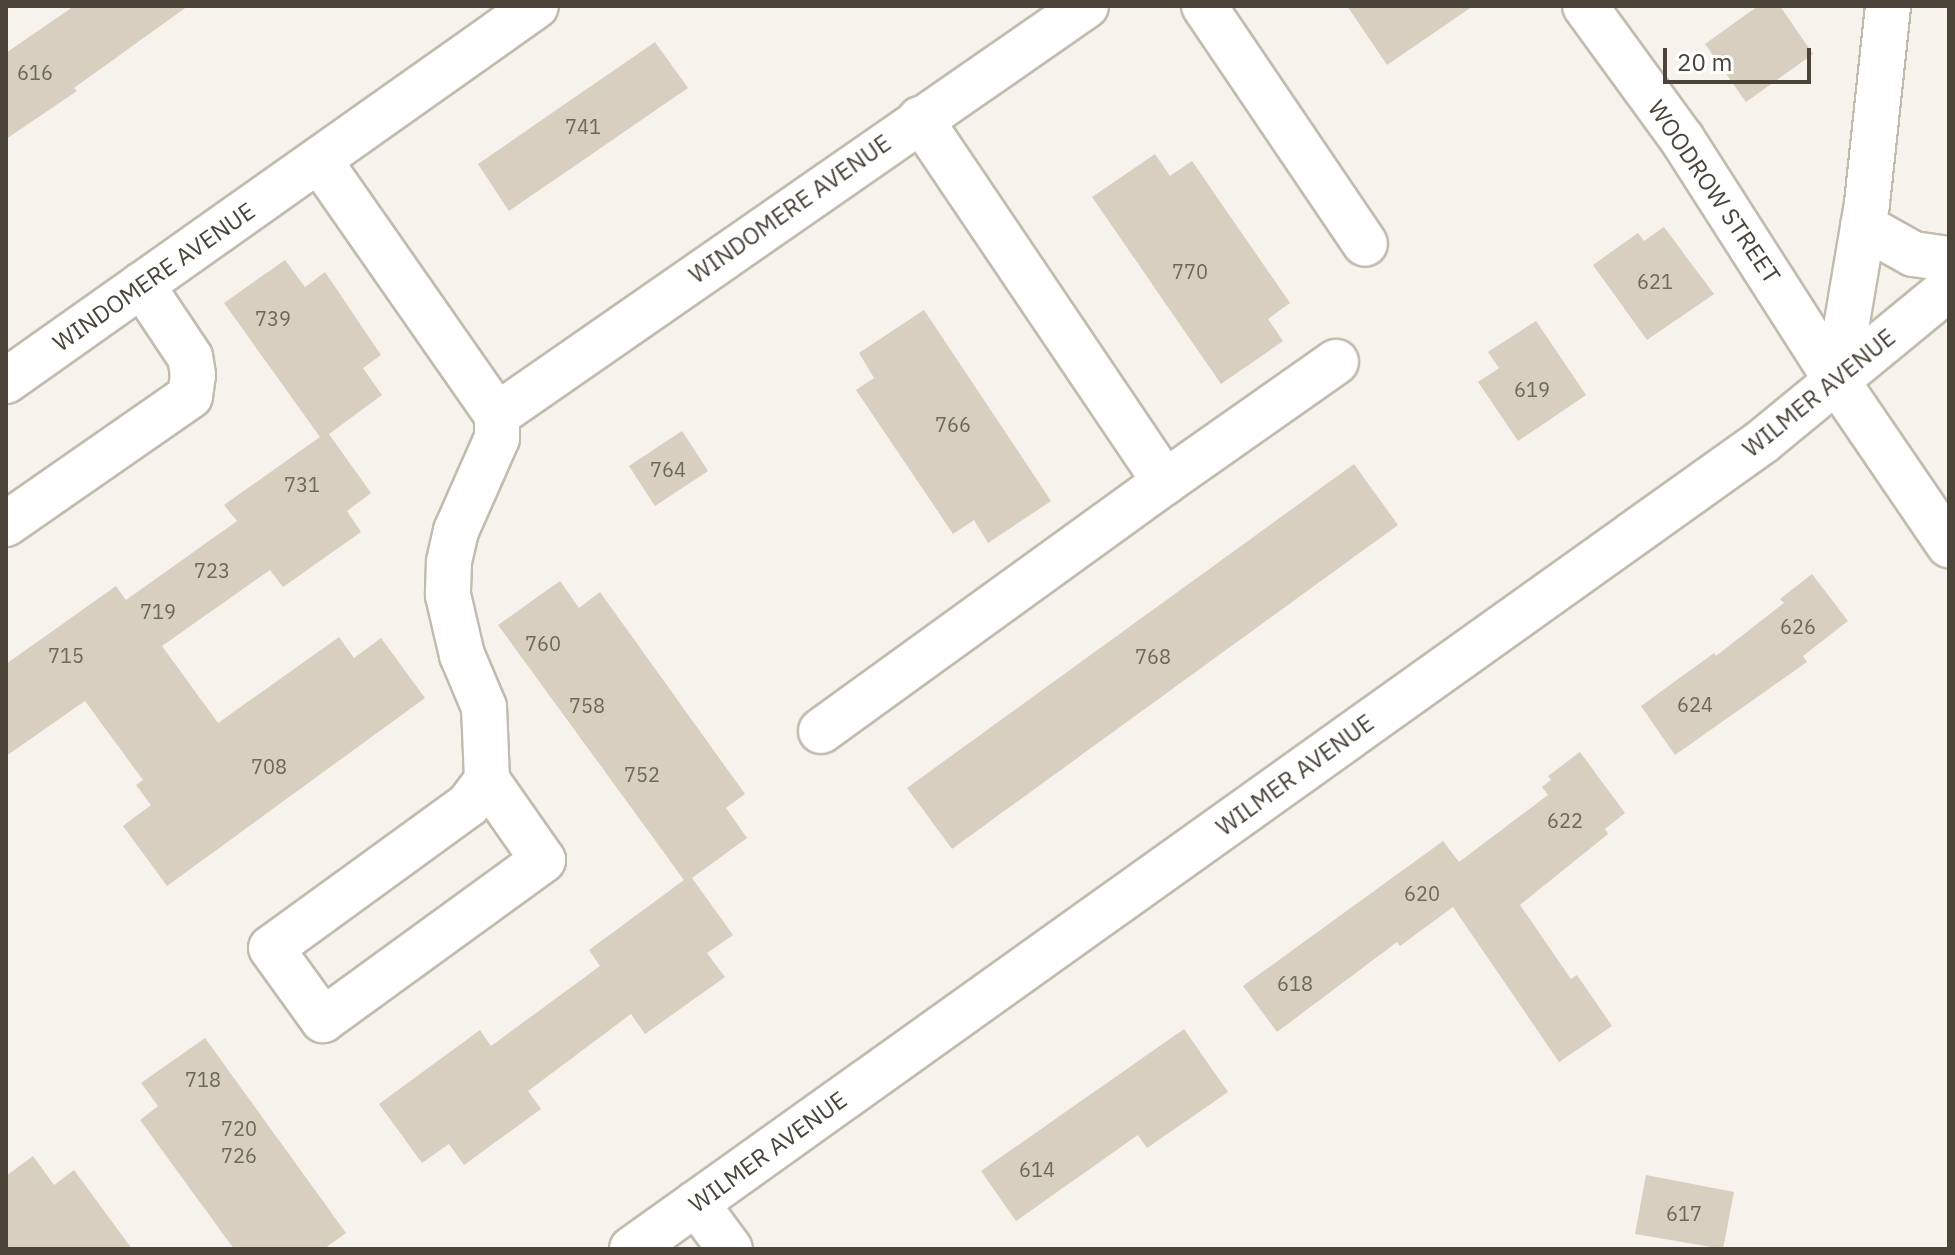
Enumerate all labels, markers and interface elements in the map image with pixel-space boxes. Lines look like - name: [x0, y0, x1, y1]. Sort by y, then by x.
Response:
- scale bar: [1667, 32, 1815, 82]
- text: 20 m: [1677, 46, 1732, 78]
- house number: 616: [17, 60, 53, 84]
- street label: WOODROW STREET: [1642, 95, 1786, 289]
- house number: 741: [565, 114, 601, 138]
- street label: WINDOMERE AVENUE: [684, 128, 896, 290]
- street label: WINDOMERE AVENUE: [48, 196, 260, 358]
- house number: 770: [1172, 259, 1208, 283]
- house number: 621: [1637, 269, 1673, 293]
- house number: 739: [255, 306, 291, 330]
- street label: WILMER AVENUE: [1737, 323, 1901, 463]
- house number: 619: [1514, 377, 1550, 401]
- house number: 766: [935, 412, 971, 436]
- house number: 764: [650, 457, 686, 481]
- house number: 731: [284, 472, 320, 496]
- house number: 723: [194, 558, 230, 582]
- house number: 719: [140, 599, 176, 623]
- house number: 626: [1780, 614, 1816, 638]
- house number: 760: [525, 631, 561, 655]
- house number: 715: [48, 643, 84, 667]
- house number: 768: [1135, 644, 1171, 668]
- house number: 624: [1677, 692, 1713, 716]
- house number: 758: [569, 693, 605, 717]
- street label: WILMER AVENUE: [1211, 708, 1379, 842]
- house number: 708: [251, 754, 287, 778]
- house number: 752: [624, 762, 660, 786]
- house number: 622: [1547, 808, 1583, 832]
- house number: 620: [1404, 881, 1440, 905]
- house number: 618: [1277, 971, 1313, 995]
- house number: 718: [185, 1067, 221, 1091]
- street label: WILMER AVENUE: [684, 1085, 852, 1219]
- house number: 720: [221, 1116, 257, 1140]
- house number: 726: [221, 1143, 257, 1167]
- house number: 614: [1019, 1157, 1055, 1181]
- house number: 617: [1666, 1201, 1702, 1225]

